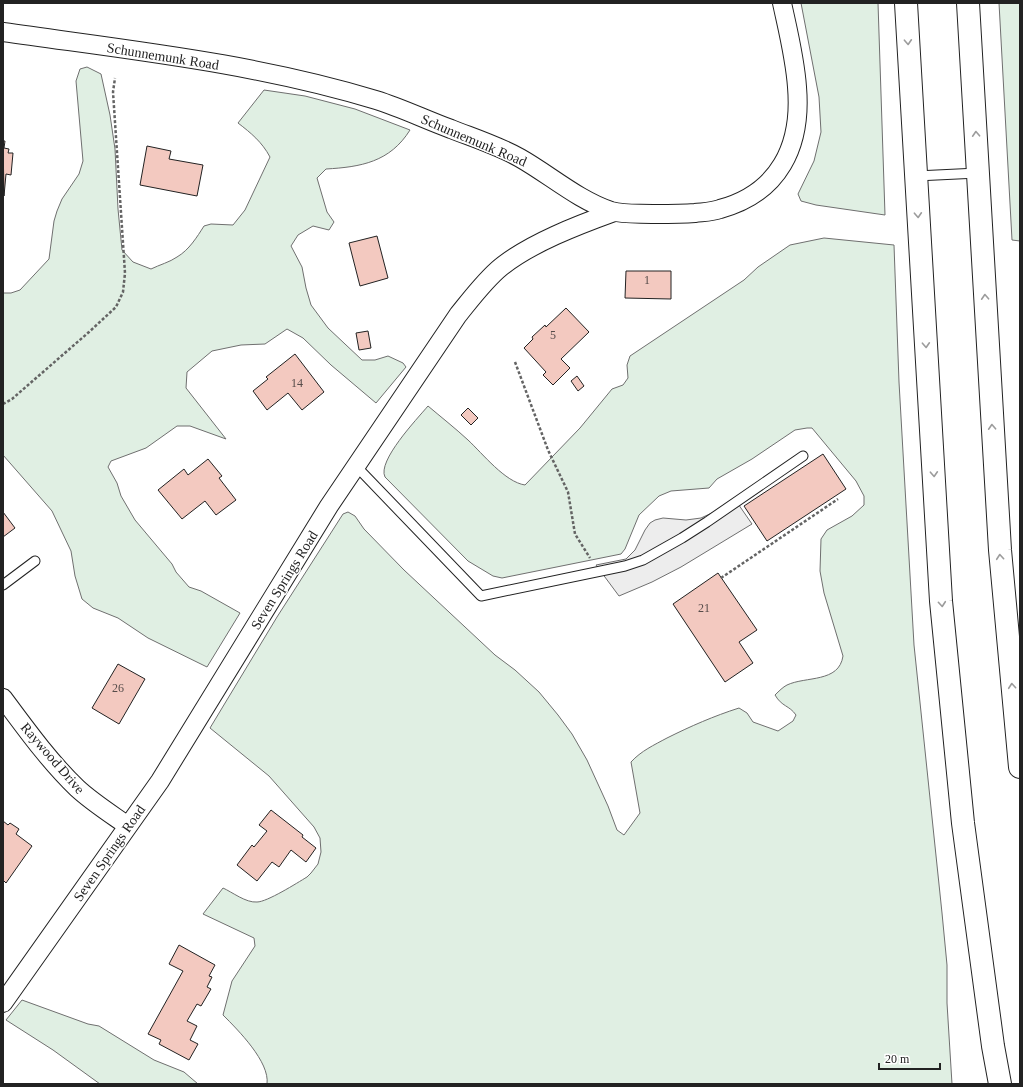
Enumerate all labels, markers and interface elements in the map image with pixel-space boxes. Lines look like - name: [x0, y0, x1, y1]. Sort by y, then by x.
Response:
- one-way arrow: [904, 39, 912, 45]
- street label: Schunnemunk Road: [106, 40, 220, 73]
- street label: Schunnemunk Road: [419, 111, 529, 169]
- one-way arrow: [972, 131, 980, 137]
- one-way arrow: [914, 212, 922, 218]
- house number: 1: [644, 273, 650, 287]
- one-way arrow: [981, 294, 990, 300]
- house number: 5: [550, 328, 556, 342]
- one-way arrow: [921, 342, 930, 348]
- house number: 14: [291, 376, 303, 390]
- one-way arrow: [988, 424, 997, 430]
- one-way arrow: [929, 471, 938, 477]
- street label: Seven Springs Road: [248, 528, 321, 632]
- one-way arrow: [996, 554, 1005, 560]
- house number: 21: [698, 601, 710, 615]
- one-way arrow: [937, 601, 946, 607]
- house number: 26: [112, 681, 124, 695]
- one-way arrow: [1007, 683, 1016, 689]
- street label: Raywood Drive: [18, 720, 87, 797]
- street label: Seven Springs Road: [71, 802, 148, 904]
- scale bar: [879, 1045, 940, 1071]
- text: 20 m: [885, 1052, 910, 1066]

